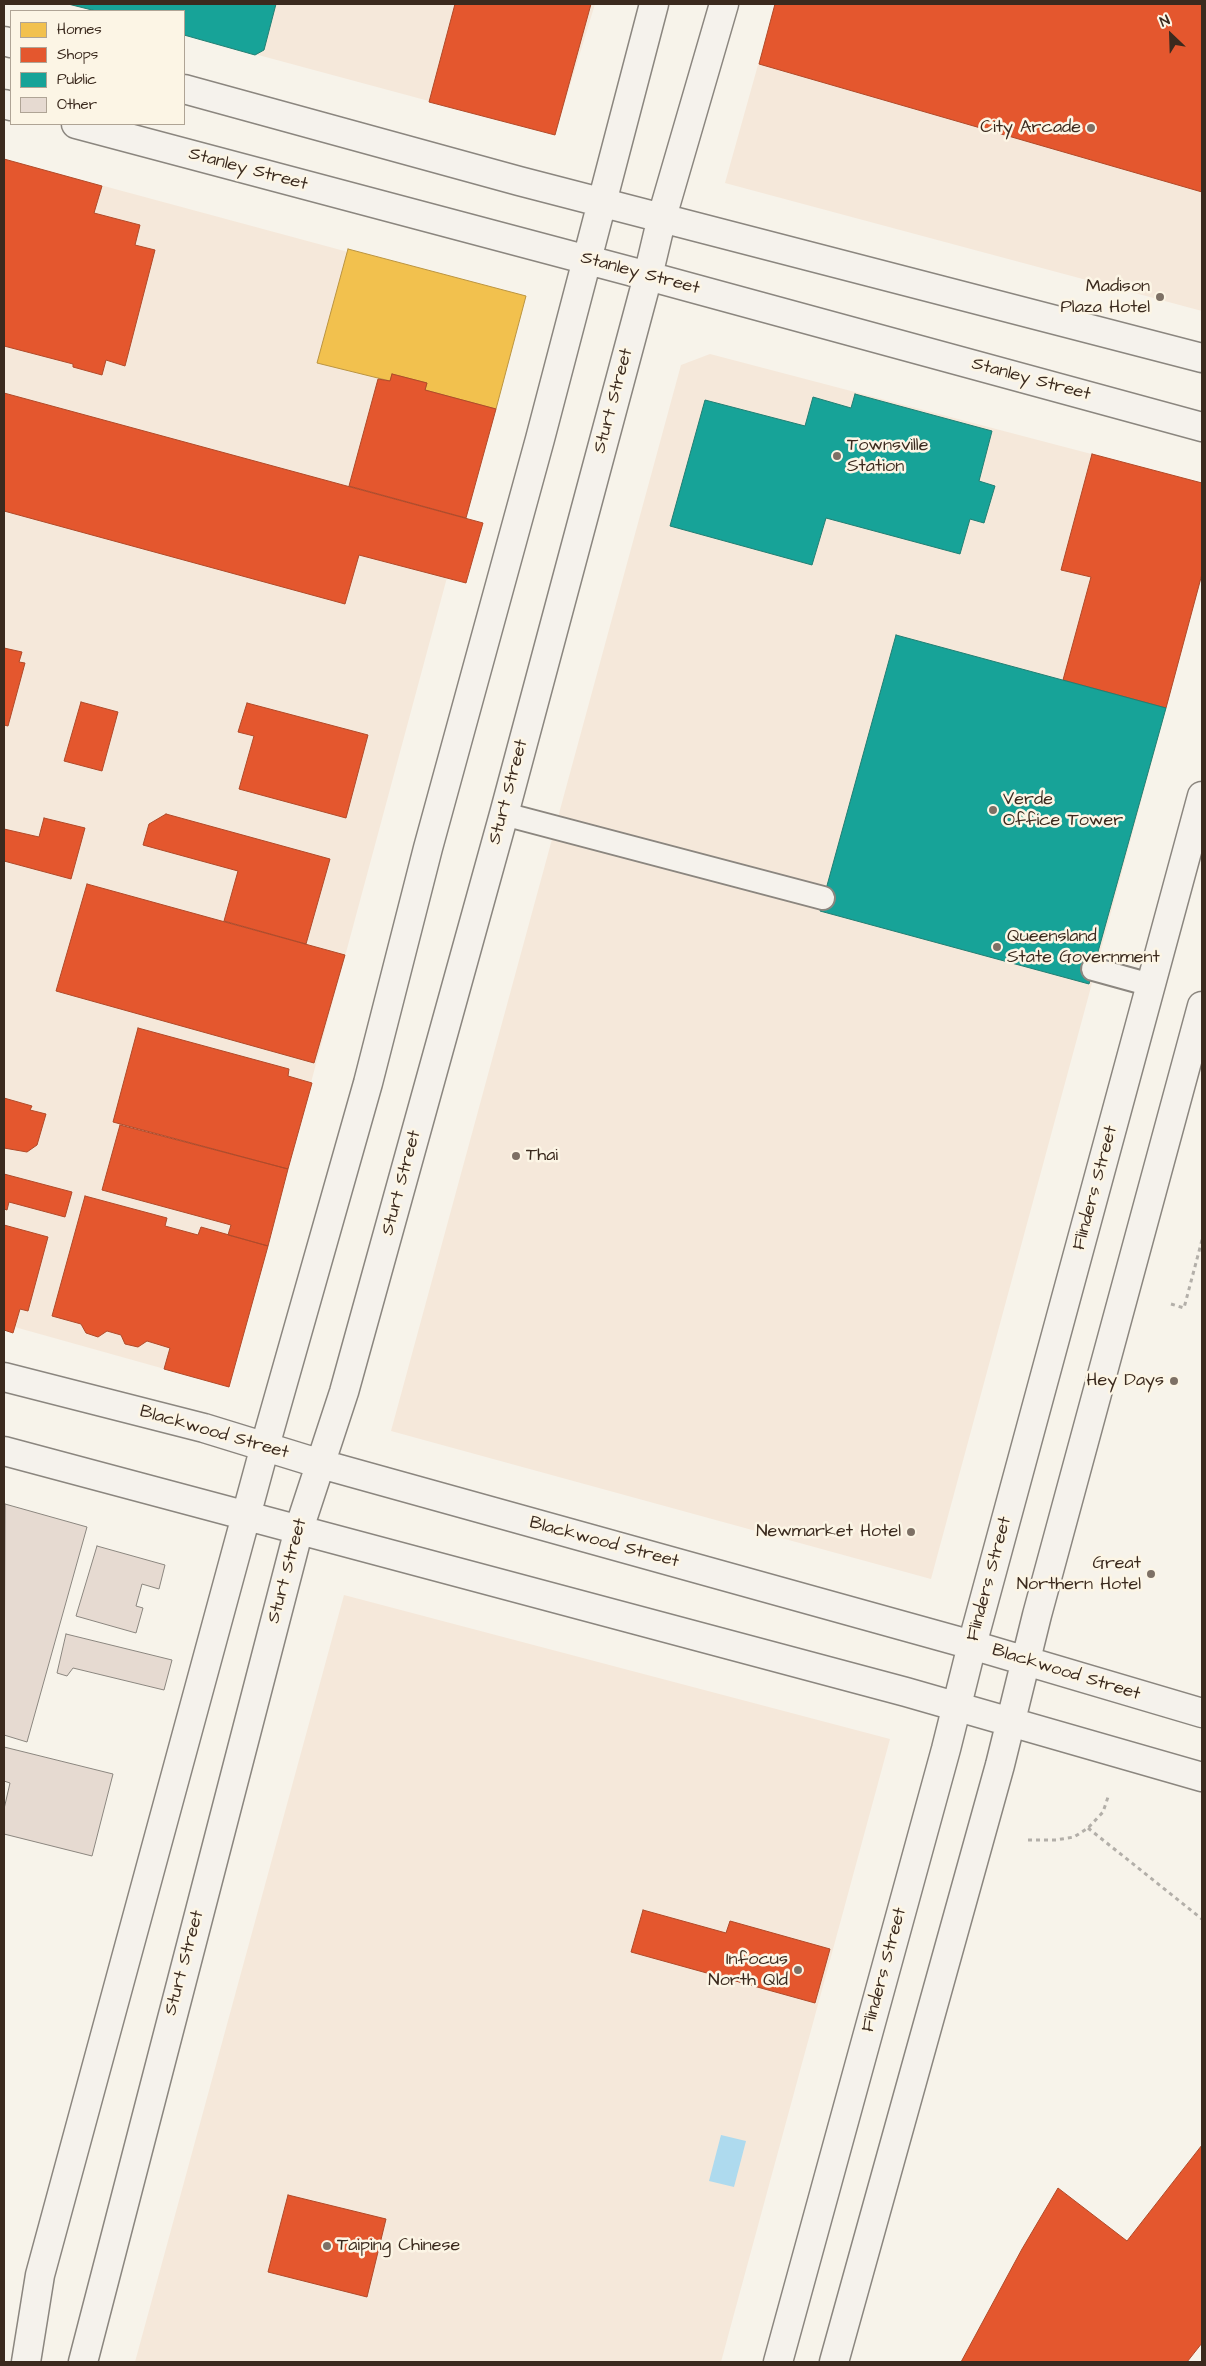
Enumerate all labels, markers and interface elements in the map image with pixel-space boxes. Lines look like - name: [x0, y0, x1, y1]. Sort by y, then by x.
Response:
- legend: [10, 10, 185, 125]
- north arrow: [1146, 10, 1196, 60]
- text: N: [1157, 10, 1173, 32]
- text: Homes: [57, 19, 102, 40]
- text: Shops: [57, 44, 98, 65]
- text: Public: [57, 69, 97, 90]
- text: Other: [57, 94, 97, 115]
- place label: City Arcade: [980, 117, 1081, 139]
- marker: City Arcade: [1085, 122, 1097, 134]
- street label: Stanley Street: [186, 144, 310, 196]
- street label: Stanley Street: [578, 248, 702, 300]
- place label: Madison Plaza Hotel: [1060, 276, 1150, 318]
- marker: Madison Plaza Hotel: [1154, 291, 1166, 303]
- street label: Sturt Street: [590, 346, 638, 456]
- street label: Stanley Street: [969, 354, 1093, 406]
- place label: Townsville Station: [847, 435, 928, 478]
- marker: Townsville Station: [831, 450, 843, 462]
- street label: Sturt Street: [485, 737, 533, 847]
- place label: Verde Office Tower: [1003, 789, 1123, 832]
- marker: Verde Office Tower: [987, 804, 999, 816]
- place label: Queensland State Government: [1007, 926, 1160, 969]
- marker: Queensland State Government: [991, 941, 1003, 953]
- street label: Flinders Street: [1069, 1124, 1123, 1252]
- street label: Sturt Street: [378, 1128, 426, 1238]
- place label: Thai: [526, 1145, 558, 1167]
- marker: Thai: [510, 1150, 522, 1162]
- place label: Hey Days: [1087, 1370, 1164, 1392]
- marker: Hey Days: [1168, 1375, 1180, 1387]
- street label: Blackwood Street: [137, 1401, 291, 1465]
- street label: Blackwood Street: [527, 1513, 681, 1573]
- street label: Flinders Street: [963, 1515, 1017, 1643]
- street label: Sturt Street: [264, 1516, 312, 1626]
- place label: Newmarket Hotel: [756, 1521, 901, 1543]
- marker: Newmarket Hotel: [905, 1526, 917, 1538]
- place label: Great Northern Hotel: [1017, 1553, 1141, 1596]
- marker: Great Northern Hotel: [1145, 1568, 1157, 1580]
- street label: Blackwood Street: [989, 1640, 1143, 1706]
- street label: Flinders Street: [858, 1906, 912, 2034]
- street label: Sturt Street: [161, 1908, 209, 2018]
- place label: Infocus North Qld: [708, 1949, 788, 1992]
- marker: Infocus North Qld: [792, 1964, 804, 1976]
- place label: Taiping Chinese: [337, 2235, 460, 2257]
- marker: Taiping Chinese: [321, 2240, 333, 2252]

